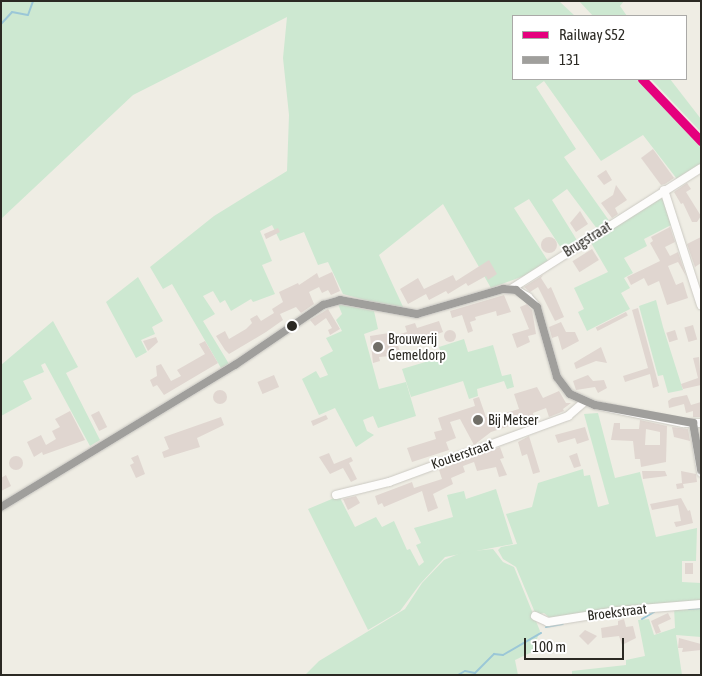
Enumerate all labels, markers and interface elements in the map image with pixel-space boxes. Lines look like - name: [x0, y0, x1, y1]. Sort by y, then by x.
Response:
- legend: [512, 15, 687, 80]
- text: Railway S52: [559, 26, 625, 43]
- text: 131: [559, 51, 580, 68]
- street label: Brugstraat: [560, 218, 614, 260]
- unlabelled marker: [287, 321, 297, 331]
- place label: Brouwerij Gemeldorp: [388, 331, 446, 364]
- marker: Brouwerij Gemeldorp: [372, 341, 384, 353]
- place label: Bij Metser: [488, 412, 538, 428]
- marker: Bij Metser: [472, 414, 484, 426]
- street label: Kouterstraat: [429, 436, 495, 472]
- street label: Broekstraat: [586, 600, 648, 624]
- scale bar: [527, 628, 627, 660]
- text: 100 m: [532, 638, 566, 655]

